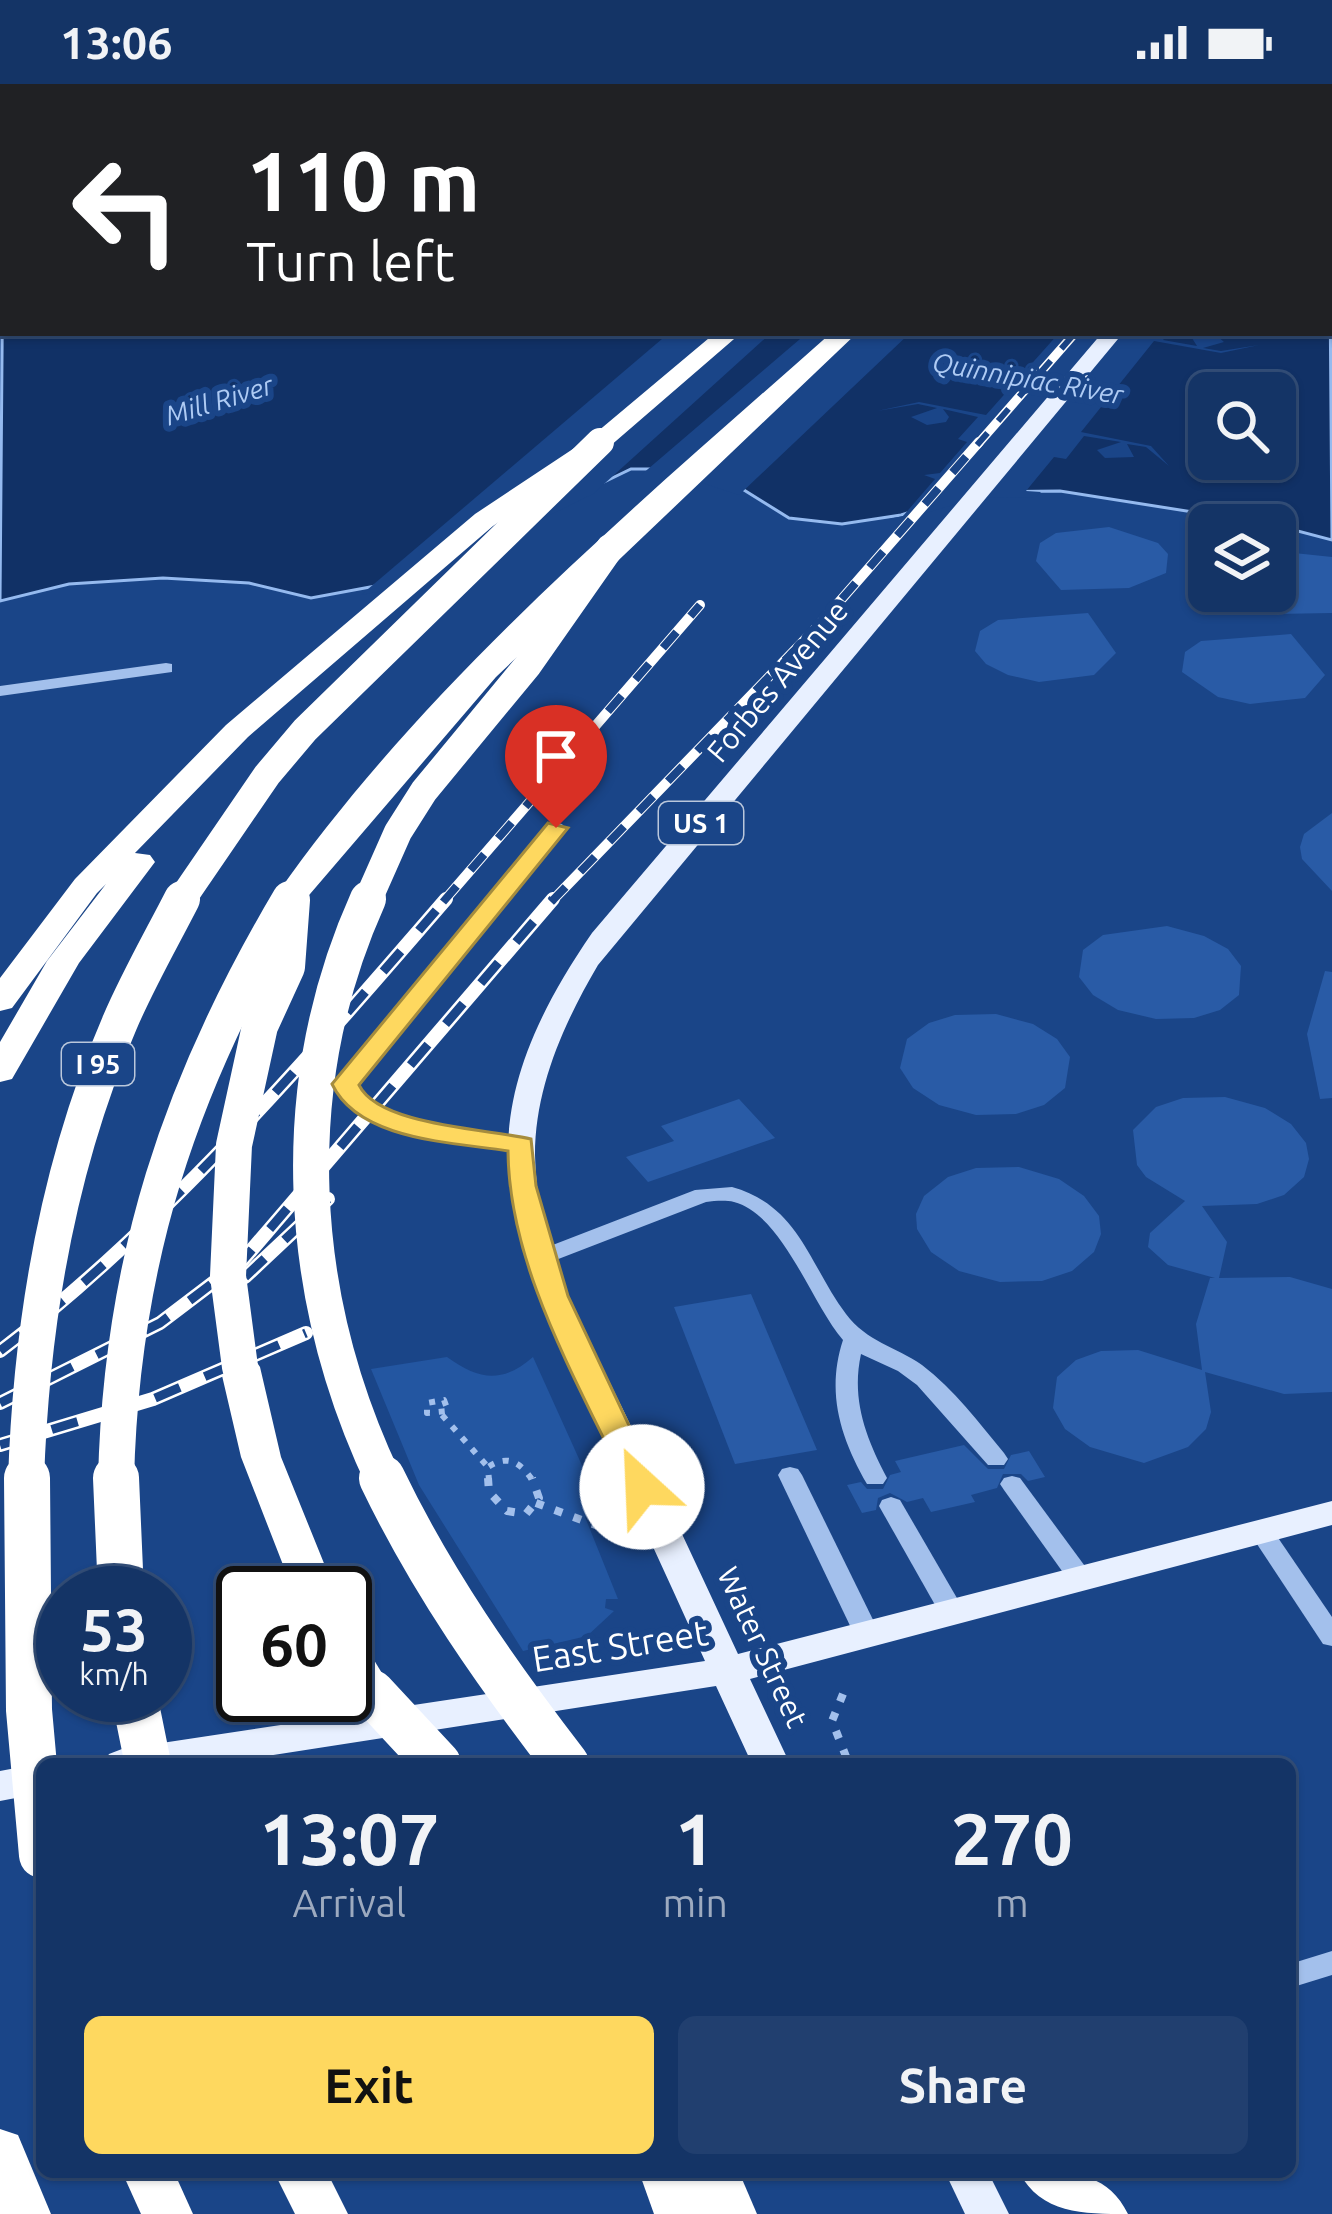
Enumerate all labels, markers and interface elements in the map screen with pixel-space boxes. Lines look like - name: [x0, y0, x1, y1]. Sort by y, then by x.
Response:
- text: 13:06: [60, 17, 173, 68]
- icon: left: [48, 132, 204, 288]
- text: 110 m: [246, 133, 480, 227]
- text: Turn left: [246, 231, 455, 291]
- water label: Quinnipiac River: [930, 346, 1126, 411]
- water label: Mill River: [162, 369, 277, 431]
- map controls: [1188, 372, 1296, 612]
- button: search: [1188, 372, 1296, 480]
- button: layers: [1188, 504, 1296, 612]
- street label: Forbes Avenue: [700, 594, 854, 768]
- pin: [505, 705, 607, 828]
- icon: arrive: [523, 723, 589, 789]
- road number: US 1: [659, 802, 743, 844]
- road number: I 95: [62, 1043, 134, 1085]
- position arrow: [579, 1424, 705, 1550]
- street label: Water Street: [711, 1561, 815, 1733]
- speed limit sign: 60: [216, 1566, 372, 1722]
- text: 53: [80, 1595, 148, 1662]
- street label: East Street: [529, 1611, 711, 1679]
- text: km/h: [79, 1657, 149, 1691]
- text: 13:07: [259, 1798, 439, 1879]
- text: 1: [675, 1798, 715, 1879]
- text: 270: [951, 1798, 1073, 1879]
- text: Arrival: [292, 1881, 406, 1924]
- text: min: [662, 1881, 728, 1924]
- text: m: [995, 1881, 1029, 1924]
- button: Exit: [84, 2016, 654, 2154]
- button: Share: [678, 2016, 1248, 2154]

